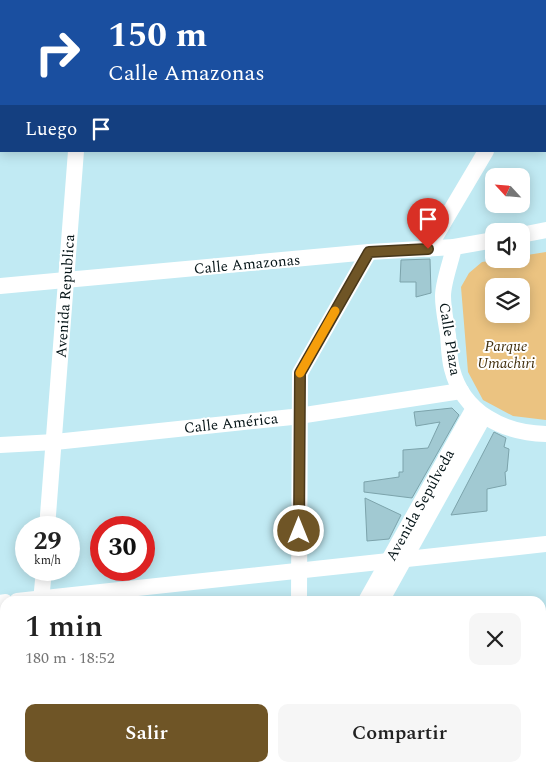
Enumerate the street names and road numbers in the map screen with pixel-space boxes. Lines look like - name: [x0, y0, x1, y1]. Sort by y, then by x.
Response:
- street label: Avenida Republica: [50, 233, 81, 359]
- street label: Calle Amazonas: [193, 248, 301, 281]
- street label: Calle Plaza: [432, 301, 467, 378]
- street label: Calle América: [183, 407, 280, 440]
- street label: Avenida Sepúlveda: [380, 444, 461, 565]

